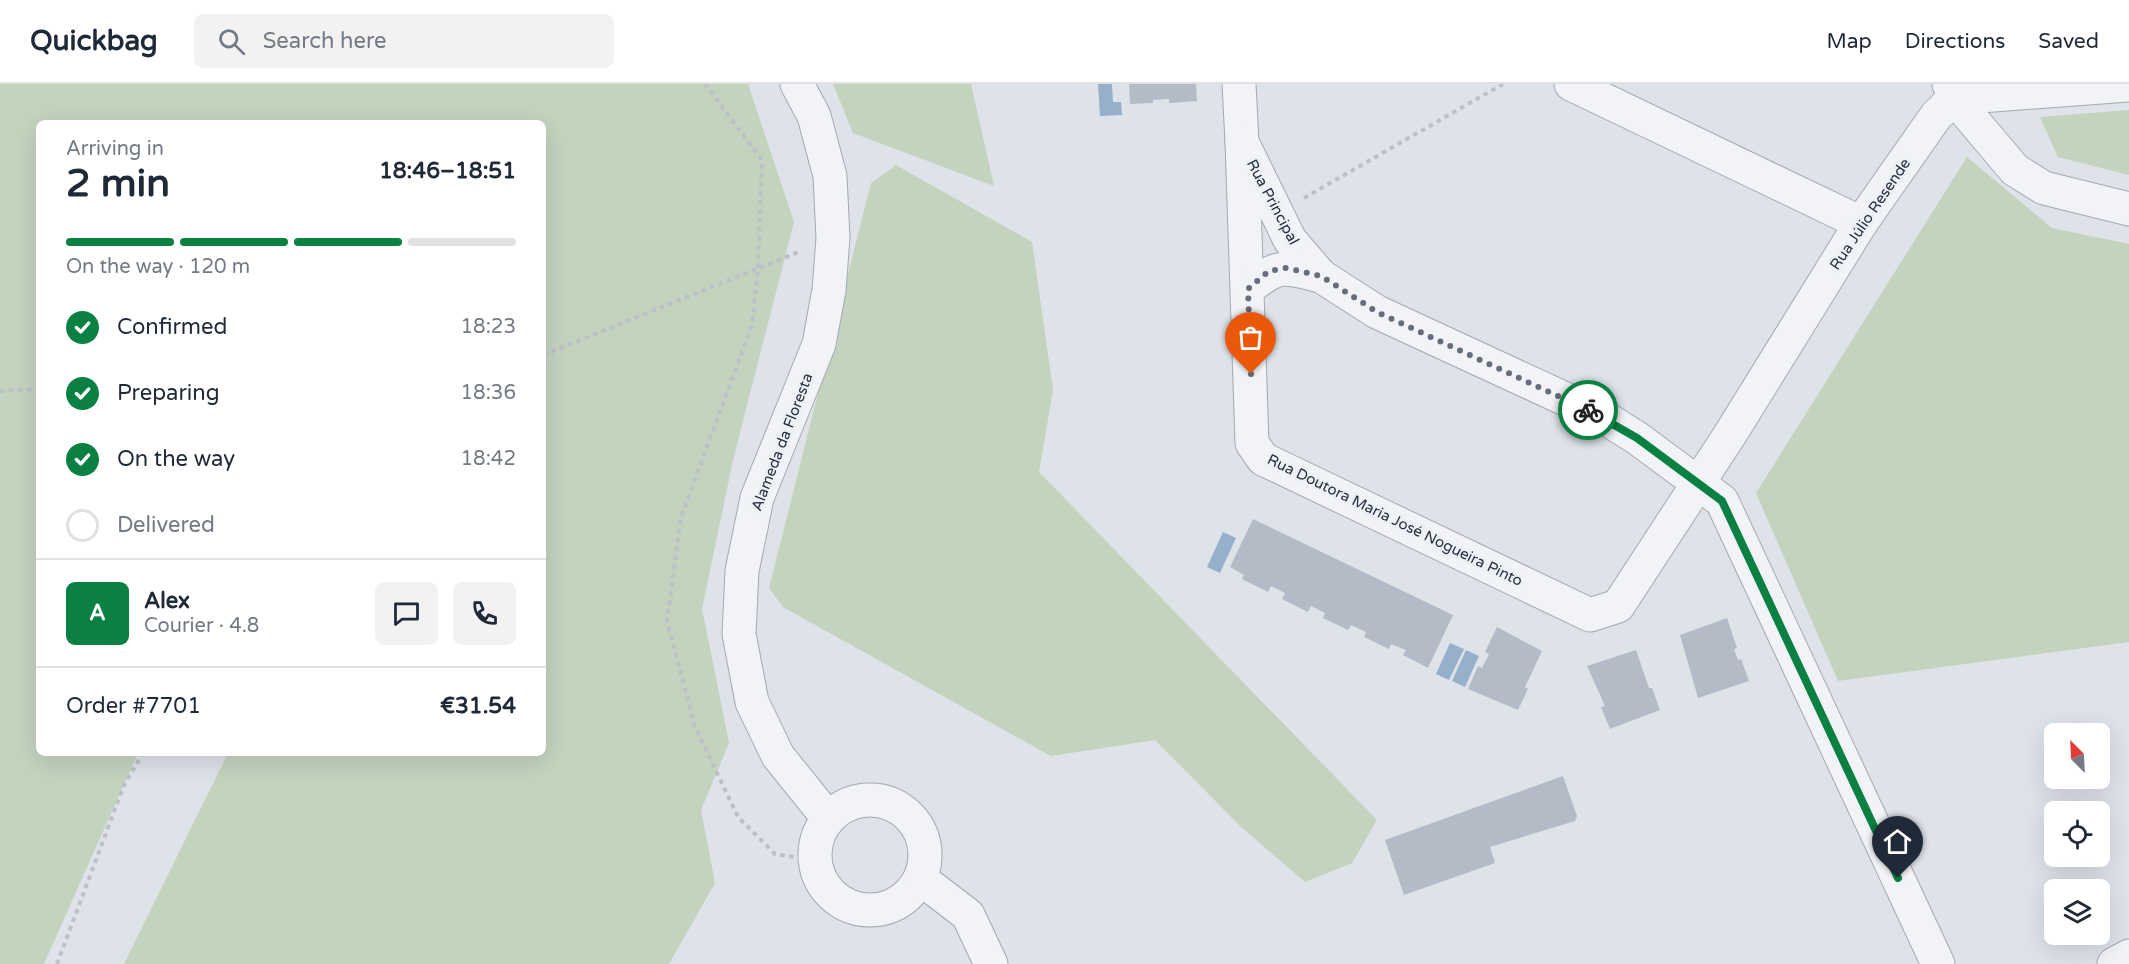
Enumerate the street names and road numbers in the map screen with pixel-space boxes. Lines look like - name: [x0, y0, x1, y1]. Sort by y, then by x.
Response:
- street label: Rua Júlio Resende: [1826, 155, 1914, 273]
- street label: Rua Principal: [1243, 156, 1303, 248]
- street label: Alameda da Floresta: [747, 370, 817, 514]
- street label: Rua Doutora Maria José Nogueira Pinto: [1264, 450, 1526, 590]

